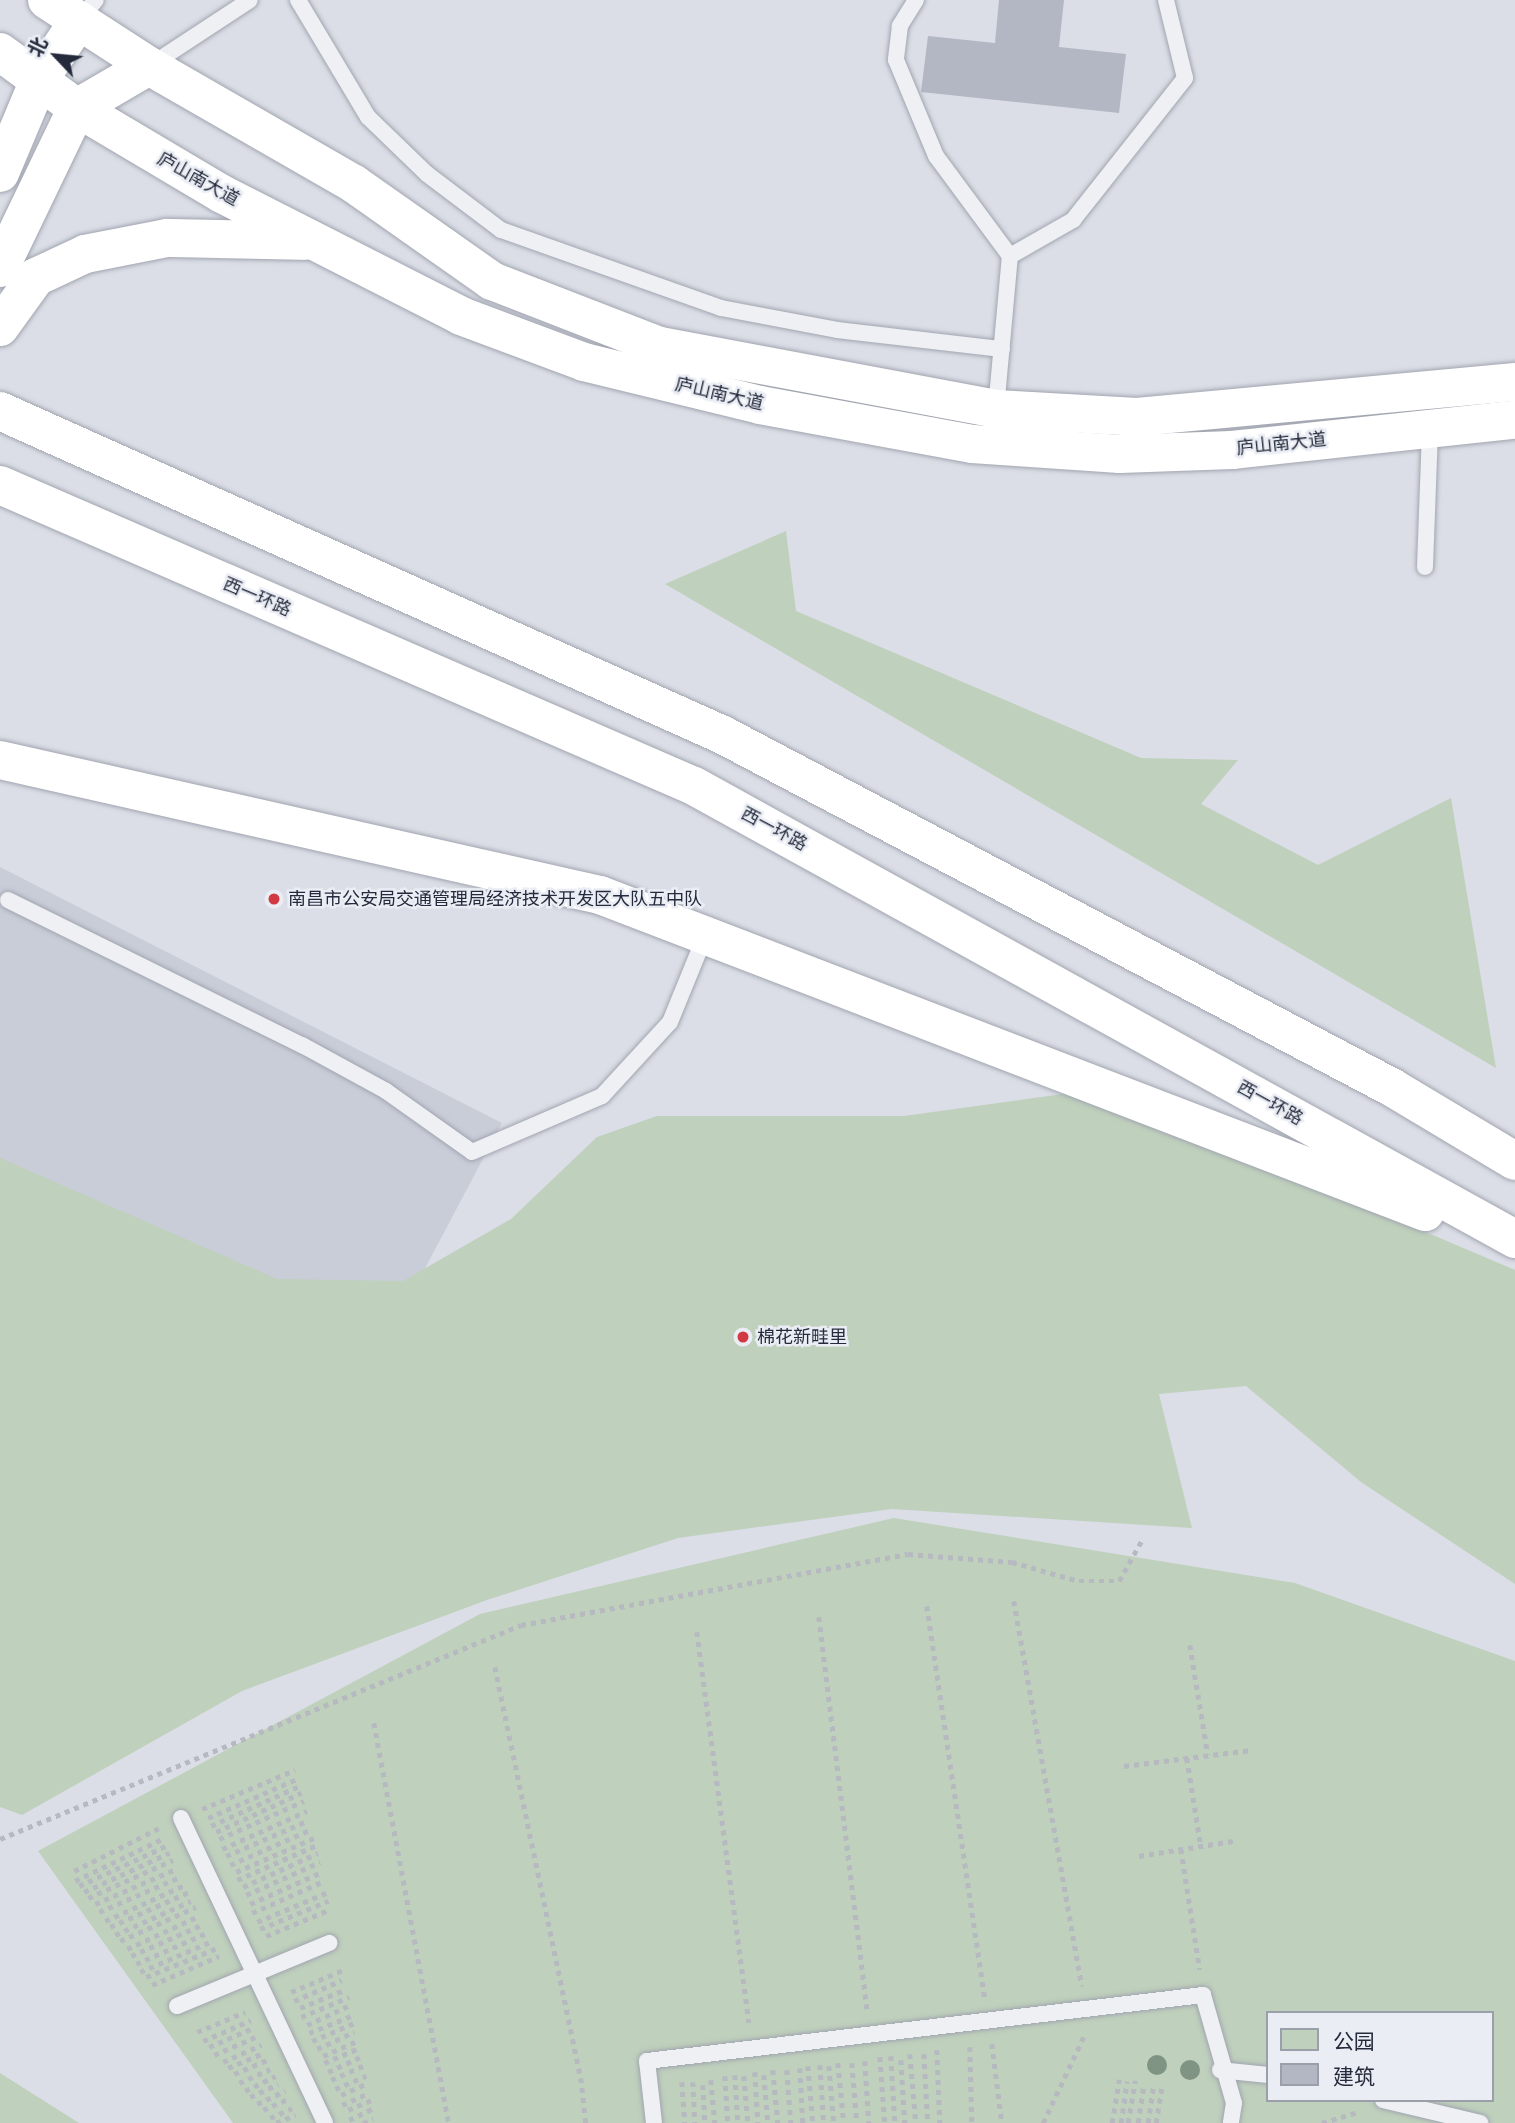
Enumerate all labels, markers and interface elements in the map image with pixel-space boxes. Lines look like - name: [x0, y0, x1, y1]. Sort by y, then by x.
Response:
- north arrow: [21, 21, 91, 91]
- text: 北: [23, 33, 51, 60]
- street label: 庐山南大道: [153, 148, 243, 210]
- street label: 庐山南大道: [673, 373, 765, 415]
- street label: 庐山南大道: [1235, 429, 1327, 459]
- street label: 西一环路: [220, 573, 294, 621]
- street label: 西一环路: [737, 803, 811, 855]
- place label: 南昌市公安局交通管理局经济技术开发区大队五中队: [288, 888, 702, 910]
- marker: 南昌市公安局交通管理局经济技术开发区大队五中队: [266, 891, 282, 907]
- street label: 西一环路: [1233, 1076, 1307, 1130]
- place label: 棉花新畦里: [757, 1326, 847, 1348]
- marker: 棉花新畦里: [735, 1329, 751, 1345]
- legend: [1266, 2011, 1494, 2102]
- text: 公园: [1333, 2029, 1375, 2054]
- text: 建筑: [1333, 2064, 1375, 2089]

